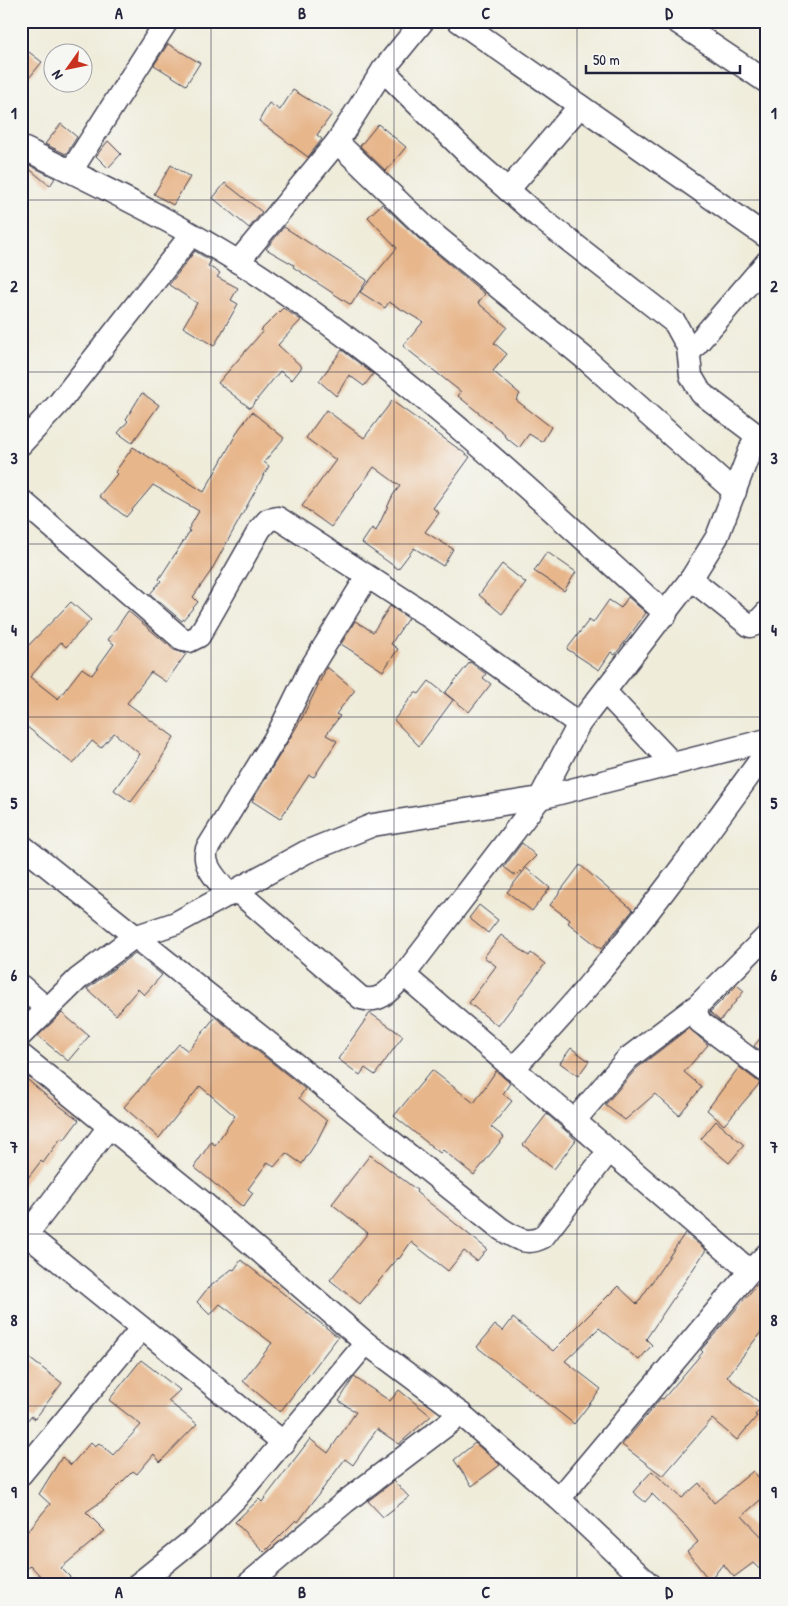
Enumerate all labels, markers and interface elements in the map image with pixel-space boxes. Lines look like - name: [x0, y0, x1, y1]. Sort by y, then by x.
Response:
- text: A: [115, 2, 123, 24]
- text: B: [298, 2, 306, 24]
- text: C: [482, 2, 491, 24]
- text: D: [665, 2, 673, 24]
- north arrow: [42, 42, 92, 92]
- scale bar: [586, 42, 739, 74]
- text: 50 m: [593, 49, 620, 70]
- text: N: [46, 67, 67, 84]
- text: 1: [11, 102, 17, 124]
- text: 1: [771, 102, 777, 124]
- text: 2: [10, 275, 18, 297]
- text: 2: [770, 275, 778, 297]
- text: 3: [10, 447, 18, 469]
- text: 3: [770, 447, 778, 469]
- text: 4: [11, 619, 17, 641]
- text: 4: [771, 619, 777, 641]
- text: 5: [11, 792, 18, 814]
- text: 5: [771, 792, 778, 814]
- text: 6: [11, 964, 18, 986]
- text: 6: [771, 964, 778, 986]
- text: 7: [9, 1136, 18, 1158]
- text: 7: [769, 1136, 778, 1158]
- text: 8: [11, 1309, 18, 1331]
- text: 8: [771, 1309, 778, 1331]
- text: 9: [11, 1481, 17, 1503]
- text: 9: [771, 1481, 777, 1503]
- text: A: [115, 1581, 123, 1603]
- text: B: [298, 1581, 306, 1603]
- text: C: [482, 1581, 491, 1603]
- text: D: [665, 1581, 673, 1603]

